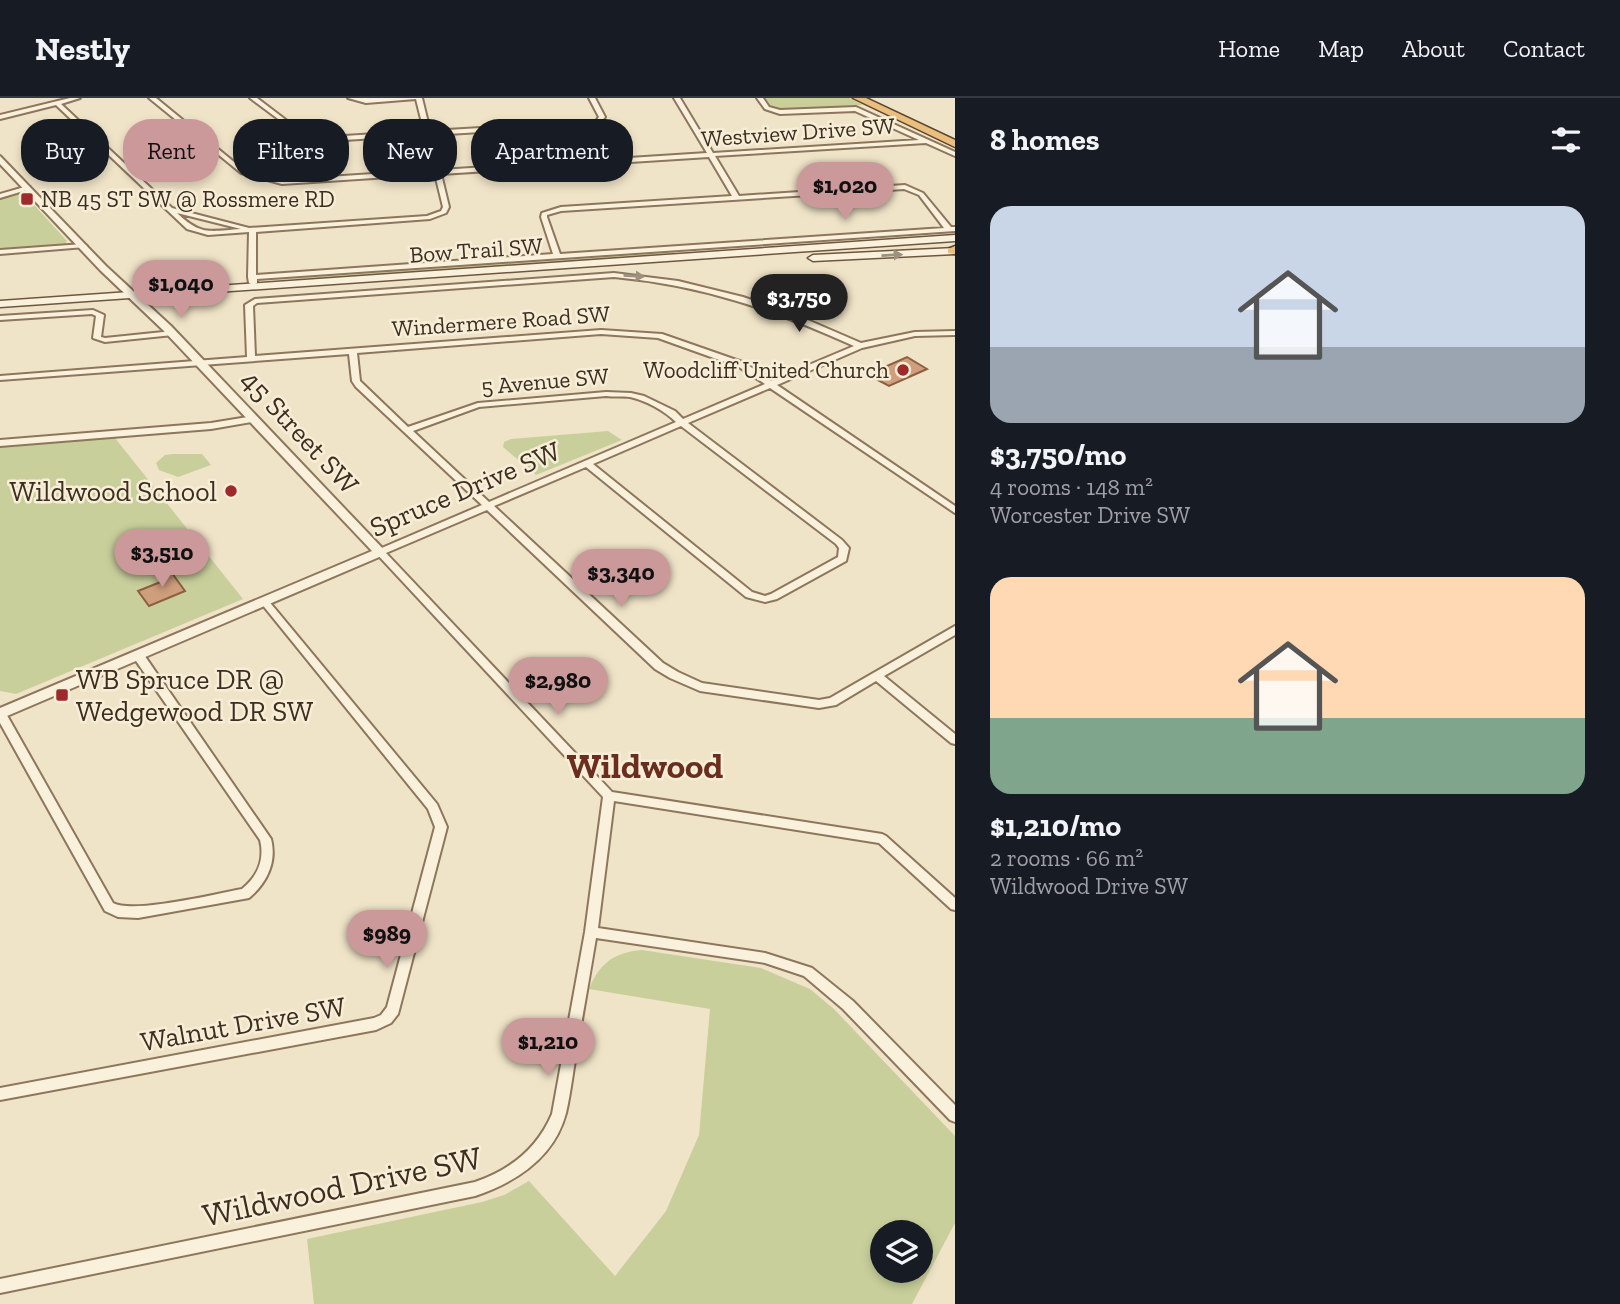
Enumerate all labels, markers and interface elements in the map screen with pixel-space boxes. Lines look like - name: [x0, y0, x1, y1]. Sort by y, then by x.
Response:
- text: Nestly: [35, 29, 130, 68]
- text: Home: [1218, 34, 1280, 63]
- text: Map: [1318, 34, 1364, 63]
- text: About: [1402, 34, 1465, 63]
- text: Contact: [1503, 34, 1585, 63]
- street label: Westview Drive SW: [700, 111, 896, 153]
- chip: Buy: [21, 119, 109, 182]
- chip: Rent: [123, 119, 219, 182]
- chip: Filters: [233, 119, 349, 182]
- chip: New: [363, 119, 457, 182]
- chip: Apartment: [471, 119, 633, 182]
- icon: filters: [1547, 121, 1585, 159]
- text: 8 homes: [990, 122, 1099, 158]
- pin: $1,020: [788, 162, 902, 222]
- text: $1,020: [813, 171, 877, 199]
- place label: NB 45 ST SW @ Rossmere RD: [41, 185, 335, 213]
- marker: NB 45 ST SW @ Rossmere RD: [19, 191, 35, 207]
- street label: Bow Trail SW: [408, 231, 544, 269]
- one-way arrow: [881, 249, 903, 260]
- icon: home: [1225, 252, 1351, 378]
- pin: $1,040: [124, 260, 238, 320]
- text: $1,040: [148, 269, 214, 297]
- one-way arrow: [623, 271, 645, 282]
- pin: $3,750: [742, 274, 856, 334]
- text: $3,750: [767, 283, 831, 311]
- street label: Windermere Road SW: [391, 299, 611, 343]
- place label: Woodcliff United Church: [643, 356, 889, 384]
- street label: 5 Avenue SW: [480, 361, 610, 401]
- marker: Woodcliff United Church: [895, 362, 911, 378]
- street label: 45 Street SW: [234, 363, 366, 501]
- street label: Spruce Drive SW: [365, 434, 566, 544]
- text: $3,750/mo: [990, 437, 1126, 473]
- text: 4 rooms · 148 m²: [990, 473, 1153, 501]
- place label: Wildwood School: [10, 475, 217, 508]
- marker: Wildwood School: [223, 483, 239, 499]
- text: Worcester Drive SW: [990, 501, 1190, 529]
- pin: $3,510: [105, 530, 219, 589]
- text: $3,510: [130, 538, 194, 566]
- pin: $3,340: [564, 550, 678, 609]
- text: $3,340: [587, 558, 655, 586]
- icon: home: [1225, 623, 1351, 749]
- pin: $2,980: [501, 658, 615, 717]
- place label: WB Spruce DR @ Wedgewood DR SW: [76, 663, 314, 728]
- text: $2,980: [525, 666, 591, 694]
- marker: WB Spruce DR @ Wedgewood DR SW: [54, 687, 70, 703]
- district label: Wildwood: [567, 745, 723, 787]
- text: $1,210/mo: [990, 808, 1121, 844]
- text: 2 rooms · 66 m²: [990, 844, 1143, 872]
- text: Wildwood Drive SW: [990, 872, 1188, 900]
- pin: $989: [346, 910, 428, 970]
- text: $989: [363, 919, 411, 947]
- street label: Walnut Drive SW: [138, 990, 349, 1058]
- pin: $1,210: [491, 1018, 605, 1078]
- text: $1,210: [518, 1027, 578, 1055]
- street label: Wildwood Drive SW: [199, 1137, 485, 1235]
- map controls: [870, 1220, 933, 1283]
- button: layers: [870, 1220, 933, 1283]

